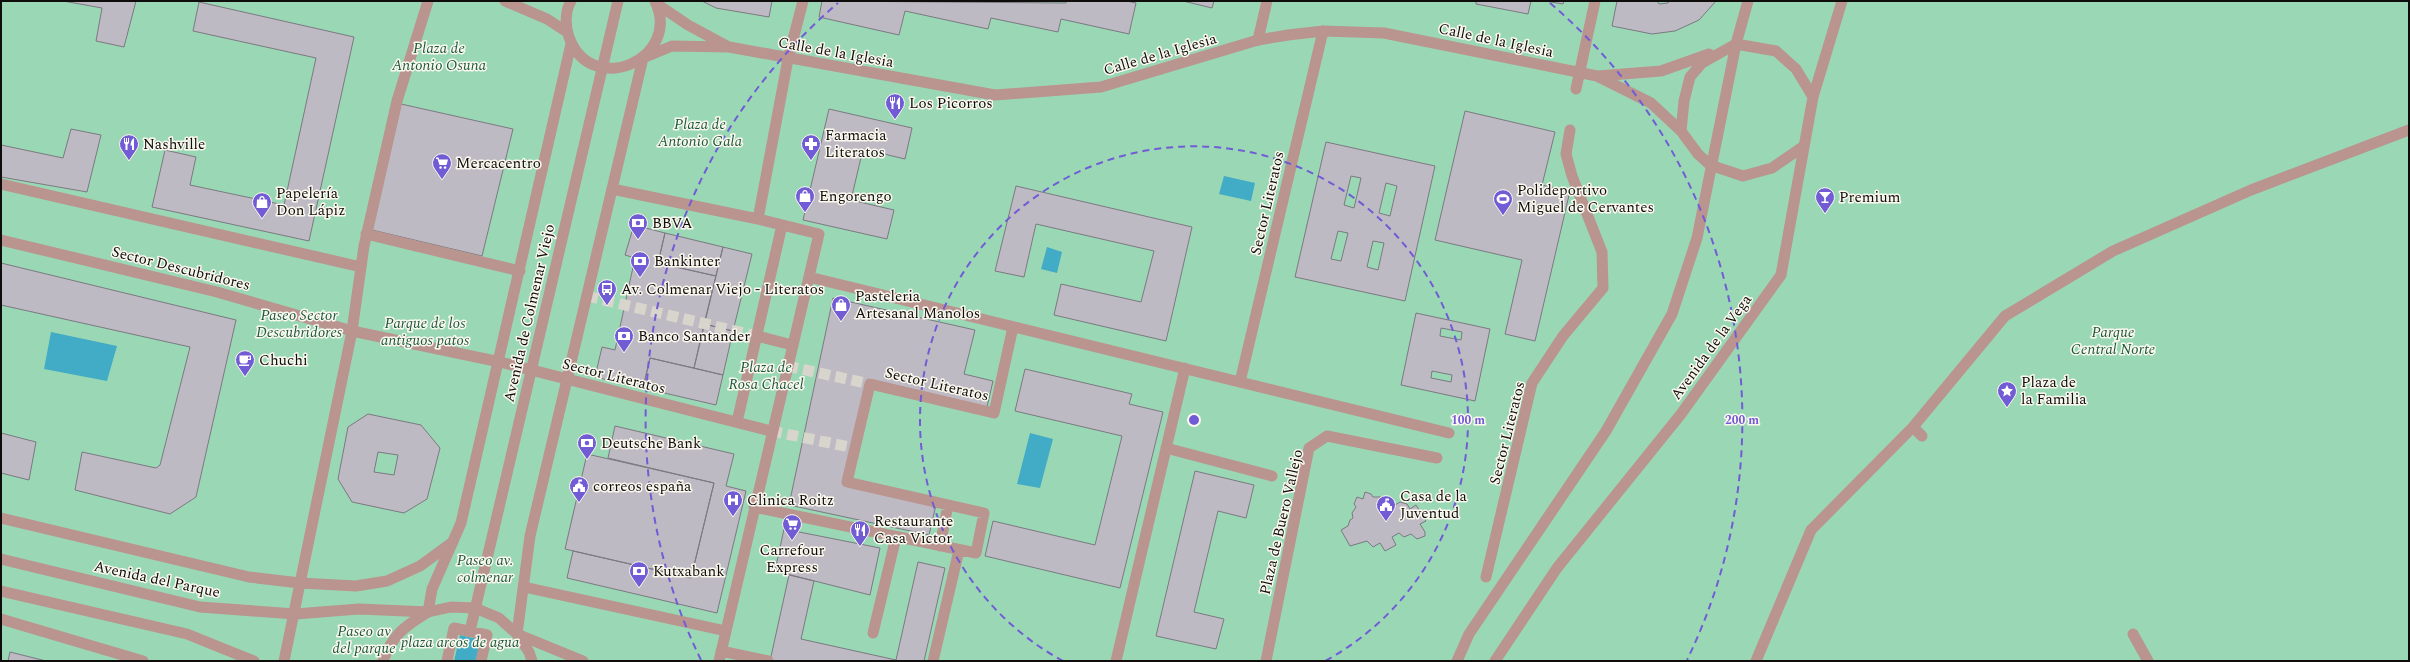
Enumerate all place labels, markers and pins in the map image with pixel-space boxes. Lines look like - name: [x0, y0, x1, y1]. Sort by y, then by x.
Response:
- restaurant icon: Los Picorros: [884, 92, 906, 120]
- place label: Los Picorros: [909, 92, 993, 115]
- place label: Farmacia Literatos: [825, 124, 887, 164]
- restaurant icon: Nashville: [118, 133, 140, 161]
- place label: Nashville: [143, 133, 205, 156]
- pharmacy icon: Farmacia Literatos: [800, 133, 822, 161]
- supermarket icon: Mercacentro: [431, 152, 453, 180]
- place label: Mercacentro: [456, 152, 541, 175]
- place label: Polideportivo Miguel de Cervantes: [1517, 179, 1654, 219]
- place label: Papelería Don Lápiz: [276, 182, 345, 222]
- shop icon: Engorengo: [794, 185, 816, 213]
- place label: Engorengo: [819, 185, 892, 208]
- bar icon: Premium: [1814, 186, 1836, 214]
- place label: Premium: [1839, 186, 1901, 209]
- sports icon: Polideportivo Miguel de Cervantes: [1492, 188, 1514, 216]
- shop icon: Papelería Don Lápiz: [251, 191, 273, 219]
- bank icon: BBVA: [627, 212, 649, 240]
- place label: BBVA: [652, 212, 692, 235]
- bank icon: Bankinter: [629, 250, 651, 278]
- place label: Bankinter: [654, 250, 720, 273]
- bus stop icon: Av. Colmenar Viejo - Literatos: [596, 278, 618, 306]
- place label: Av. Colmenar Viejo - Literatos: [621, 278, 824, 301]
- place label: Pasteleria Artesanal Manolos: [855, 285, 980, 325]
- shop icon: Pasteleria Artesanal Manolos: [830, 294, 852, 322]
- bank icon: Banco Santander: [613, 325, 635, 353]
- place label: Banco Santander: [638, 325, 750, 348]
- cafe icon: Chuchi: [234, 349, 256, 377]
- place label: Chuchi: [259, 349, 308, 372]
- place label: Plaza de la Familia: [2021, 371, 2087, 411]
- place icon: Plaza de la Familia: [1996, 380, 2018, 408]
- centre of rings: [1187, 413, 1201, 427]
- bank icon: Deutsche Bank: [576, 432, 598, 460]
- place label: Deutsche Bank: [601, 432, 701, 455]
- public building icon: correos españa: [568, 475, 590, 503]
- place label: correos españa: [593, 475, 692, 498]
- place label: Casa de la Juventud: [1400, 485, 1468, 525]
- hospital icon: Clinica Roitz: [722, 489, 744, 517]
- place label: Clinica Roitz: [747, 489, 834, 512]
- public building icon: Casa de la Juventud: [1375, 494, 1397, 522]
- place label: Restaurante Casa Victor: [874, 510, 953, 550]
- supermarket icon: Carrefour Express: [781, 513, 803, 541]
- restaurant icon: Restaurante Casa Victor: [849, 519, 871, 547]
- place label: Carrefour Express: [760, 539, 825, 579]
- bank icon: Kutxabank: [628, 560, 650, 588]
- place label: Kutxabank: [653, 560, 725, 583]

